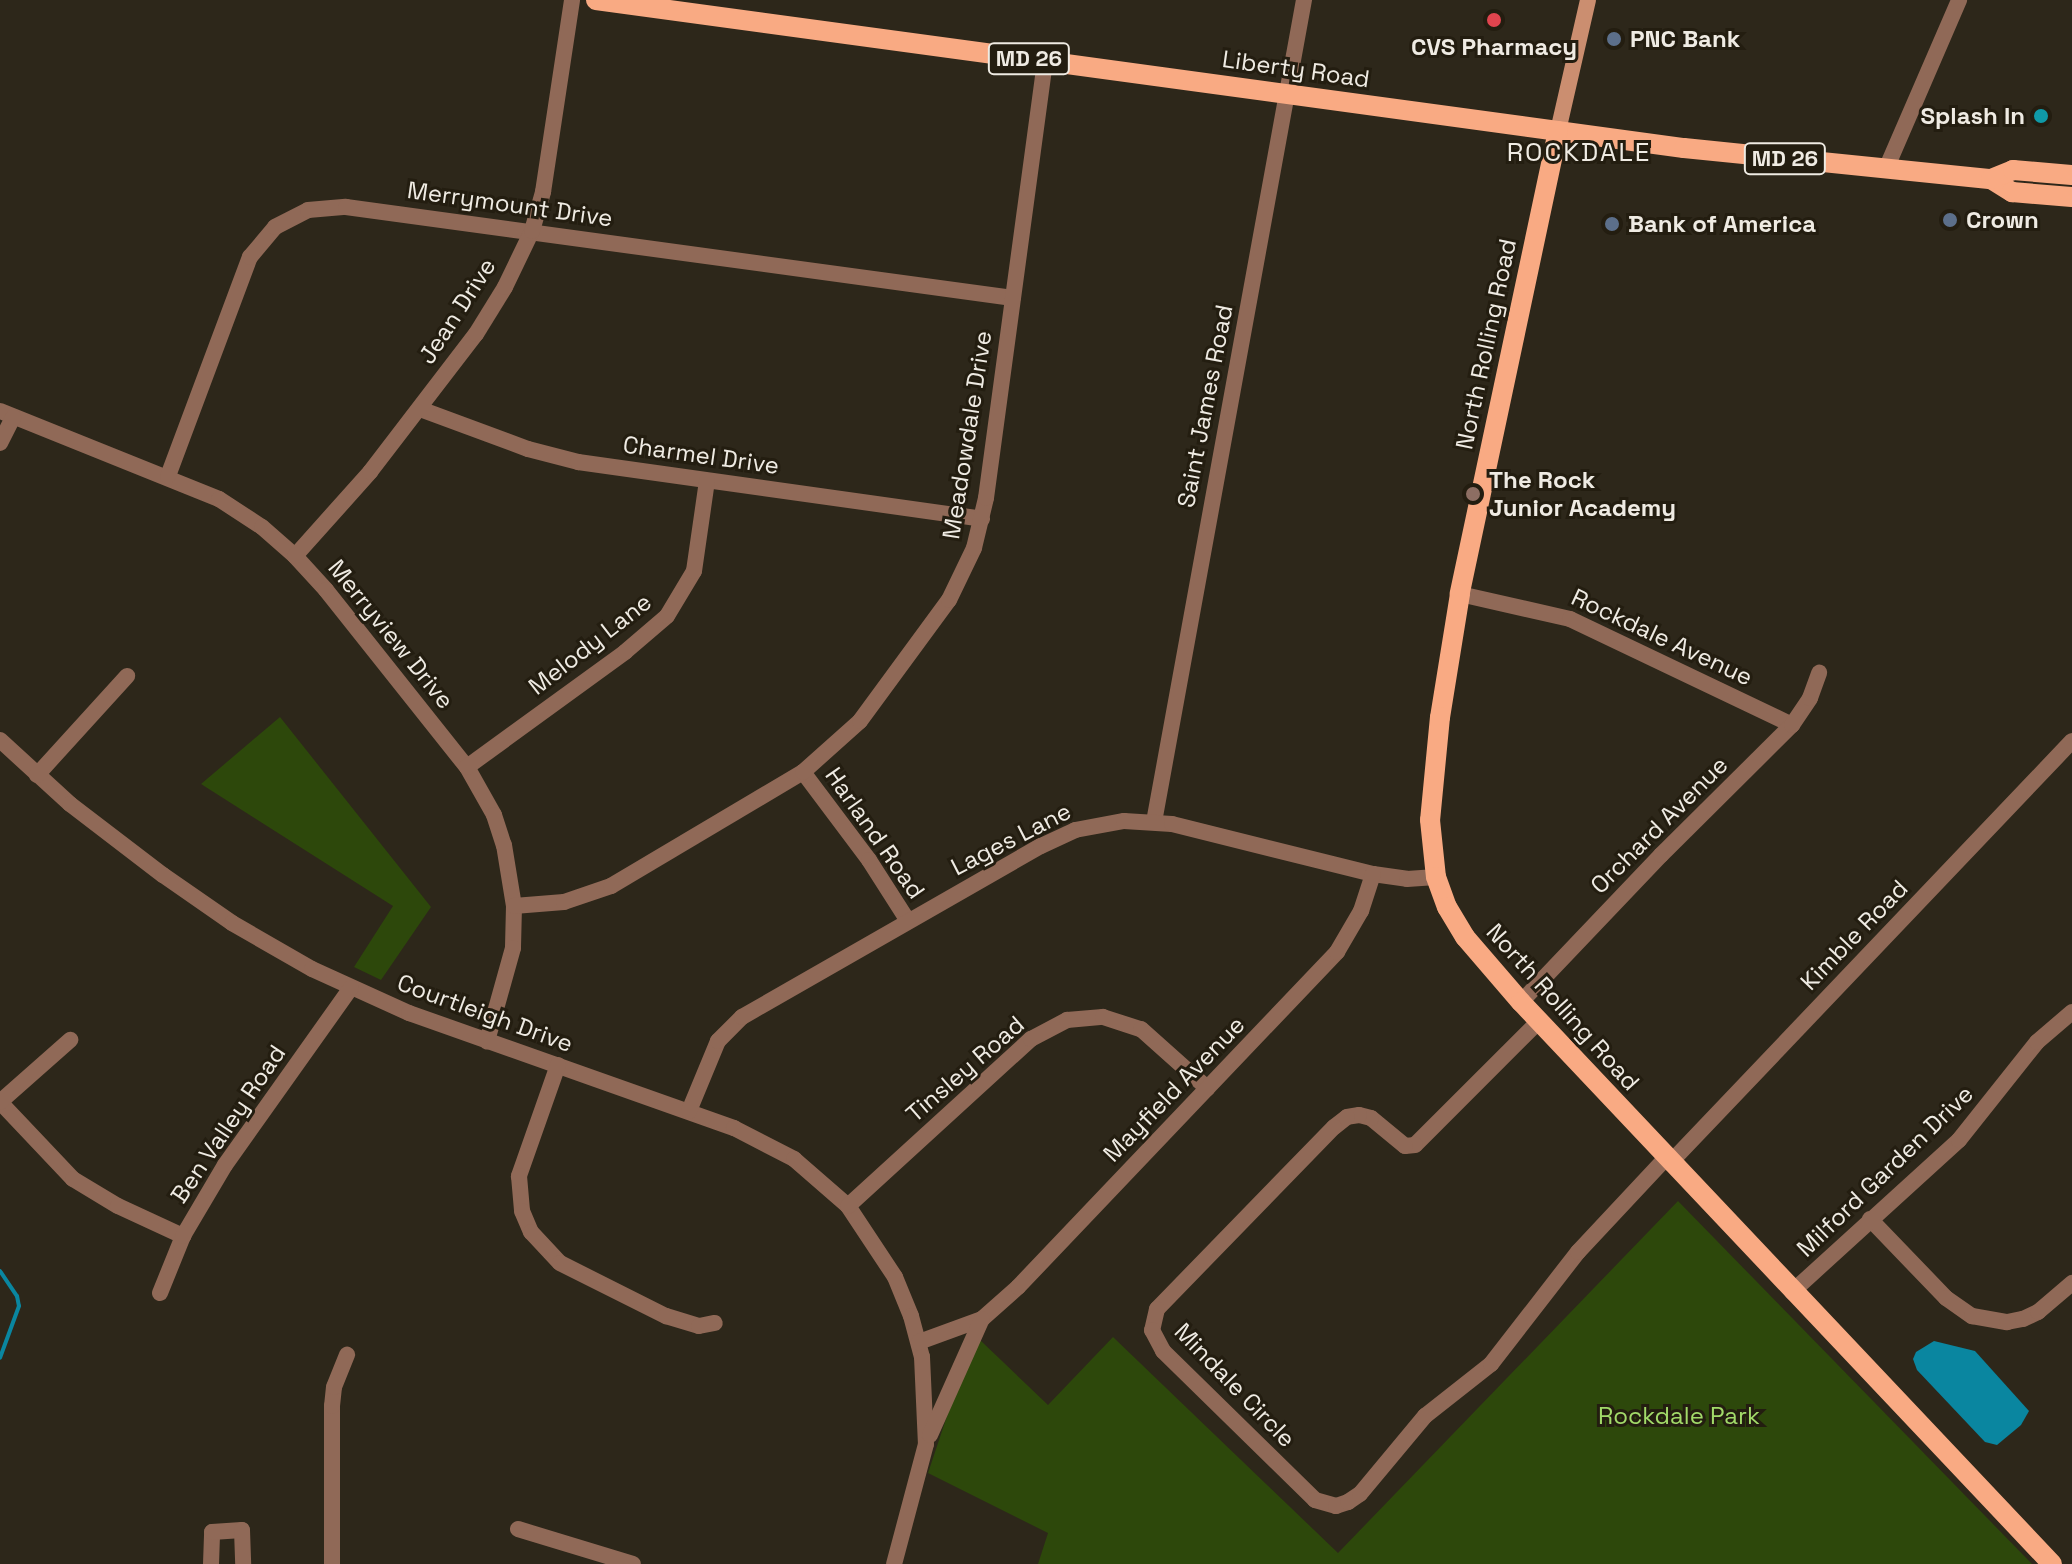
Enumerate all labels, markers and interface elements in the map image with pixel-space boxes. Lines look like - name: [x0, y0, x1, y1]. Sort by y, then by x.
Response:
- marker: CVS Pharmacy: [1485, 11, 1503, 29]
- place label: PNC Bank: [1630, 25, 1740, 53]
- marker: PNC Bank: [1605, 30, 1623, 48]
- place label: CVS Pharmacy: [1411, 33, 1577, 61]
- road number: MD 26: [987, 41, 1071, 77]
- street label: Liberty Road: [1220, 44, 1372, 94]
- place label: Splash In: [1920, 102, 2025, 130]
- marker: Splash In: [2032, 107, 2050, 125]
- district label: ROCKDALE: [1507, 137, 1651, 169]
- road number: MD 26: [1743, 141, 1827, 177]
- street label: Merrymount Drive: [406, 175, 614, 233]
- place label: Crown: [1966, 206, 2039, 234]
- place label: Bank of America: [1628, 210, 1816, 238]
- marker: Crown: [1941, 211, 1959, 229]
- marker: Bank of America: [1603, 215, 1621, 233]
- street label: North Rolling Road: [1450, 236, 1522, 452]
- street label: Jean Drive: [412, 253, 502, 369]
- street label: Saint James Road: [1171, 302, 1239, 510]
- street label: Meadowdale Drive: [936, 329, 998, 541]
- street label: Charmel Drive: [621, 430, 781, 480]
- place label: The Rock Junior Academy: [1489, 466, 1676, 522]
- marker: The Rock Junior Academy: [1464, 485, 1482, 503]
- street label: Merryview Drive: [322, 554, 460, 714]
- street label: Rockdale Avenue: [1567, 582, 1757, 692]
- street label: Melody Lane: [523, 587, 657, 701]
- street label: Orchard Avenue: [1584, 750, 1734, 900]
- street label: Harland Road: [819, 762, 931, 904]
- street label: Lages Lane: [946, 796, 1076, 882]
- street label: Kimble Road: [1794, 874, 1914, 996]
- street label: North Rolling Road: [1481, 918, 1645, 1096]
- street label: Courtleigh Drive: [393, 968, 577, 1058]
- street label: Tinsley Road: [900, 1010, 1030, 1128]
- street label: Mayfield Avenue: [1097, 1010, 1251, 1168]
- street label: Ben Valley Road: [164, 1039, 292, 1209]
- street label: Milford Garden Drive: [1791, 1079, 1979, 1263]
- street label: Mindale Circle: [1169, 1317, 1301, 1453]
- park label: Rockdale Park: [1598, 1402, 1760, 1430]

